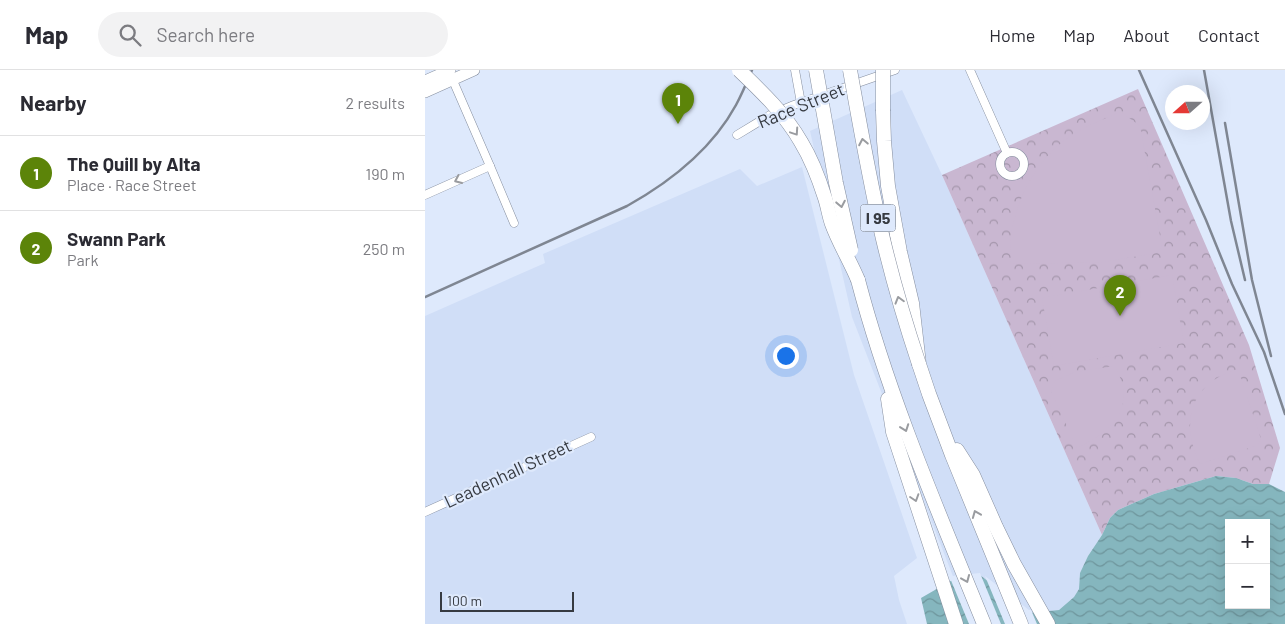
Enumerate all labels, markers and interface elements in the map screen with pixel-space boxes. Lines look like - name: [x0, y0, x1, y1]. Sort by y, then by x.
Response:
- search box: [98, 12, 448, 57]
- text: Map: [25, 20, 68, 49]
- icon: search: [116, 21, 144, 49]
- text: Search here: [156, 23, 255, 46]
- text: Home: [989, 24, 1035, 46]
- text: Map: [1063, 24, 1095, 46]
- text: About: [1123, 24, 1170, 46]
- text: Contact: [1198, 24, 1260, 46]
- street label: Race Street: [754, 78, 847, 132]
- pin: 1: [662, 83, 694, 124]
- north arrow: [1165, 85, 1210, 130]
- text: Nearby: [20, 90, 86, 115]
- text: 2 results: [346, 93, 405, 112]
- one-way arrow: [789, 126, 798, 136]
- one-way arrow: [859, 138, 869, 146]
- text: The Quill by Alta: [67, 152, 201, 175]
- text: 1: [33, 164, 39, 183]
- text: 190 m: [366, 164, 405, 183]
- one-way arrow: [454, 174, 463, 185]
- text: Place · Race Street: [67, 175, 197, 194]
- one-way arrow: [835, 200, 845, 208]
- road number: I 95: [861, 204, 895, 232]
- text: Swann Park: [67, 227, 166, 250]
- text: 2: [32, 239, 40, 258]
- text: 250 m: [363, 239, 405, 258]
- text: Park: [67, 250, 98, 269]
- pin: 2: [1104, 275, 1136, 316]
- one-way arrow: [894, 296, 905, 305]
- your location: [773, 343, 799, 369]
- one-way arrow: [899, 423, 909, 432]
- street label: Leadenhall Street: [440, 434, 575, 512]
- one-way arrow: [909, 493, 919, 501]
- one-way arrow: [971, 510, 982, 519]
- map controls: [1225, 519, 1270, 609]
- button: +: [1225, 519, 1270, 564]
- button: −: [1225, 564, 1270, 609]
- one-way arrow: [959, 574, 970, 583]
- scale bar: [440, 589, 574, 612]
- text: 100 m: [447, 592, 482, 609]

